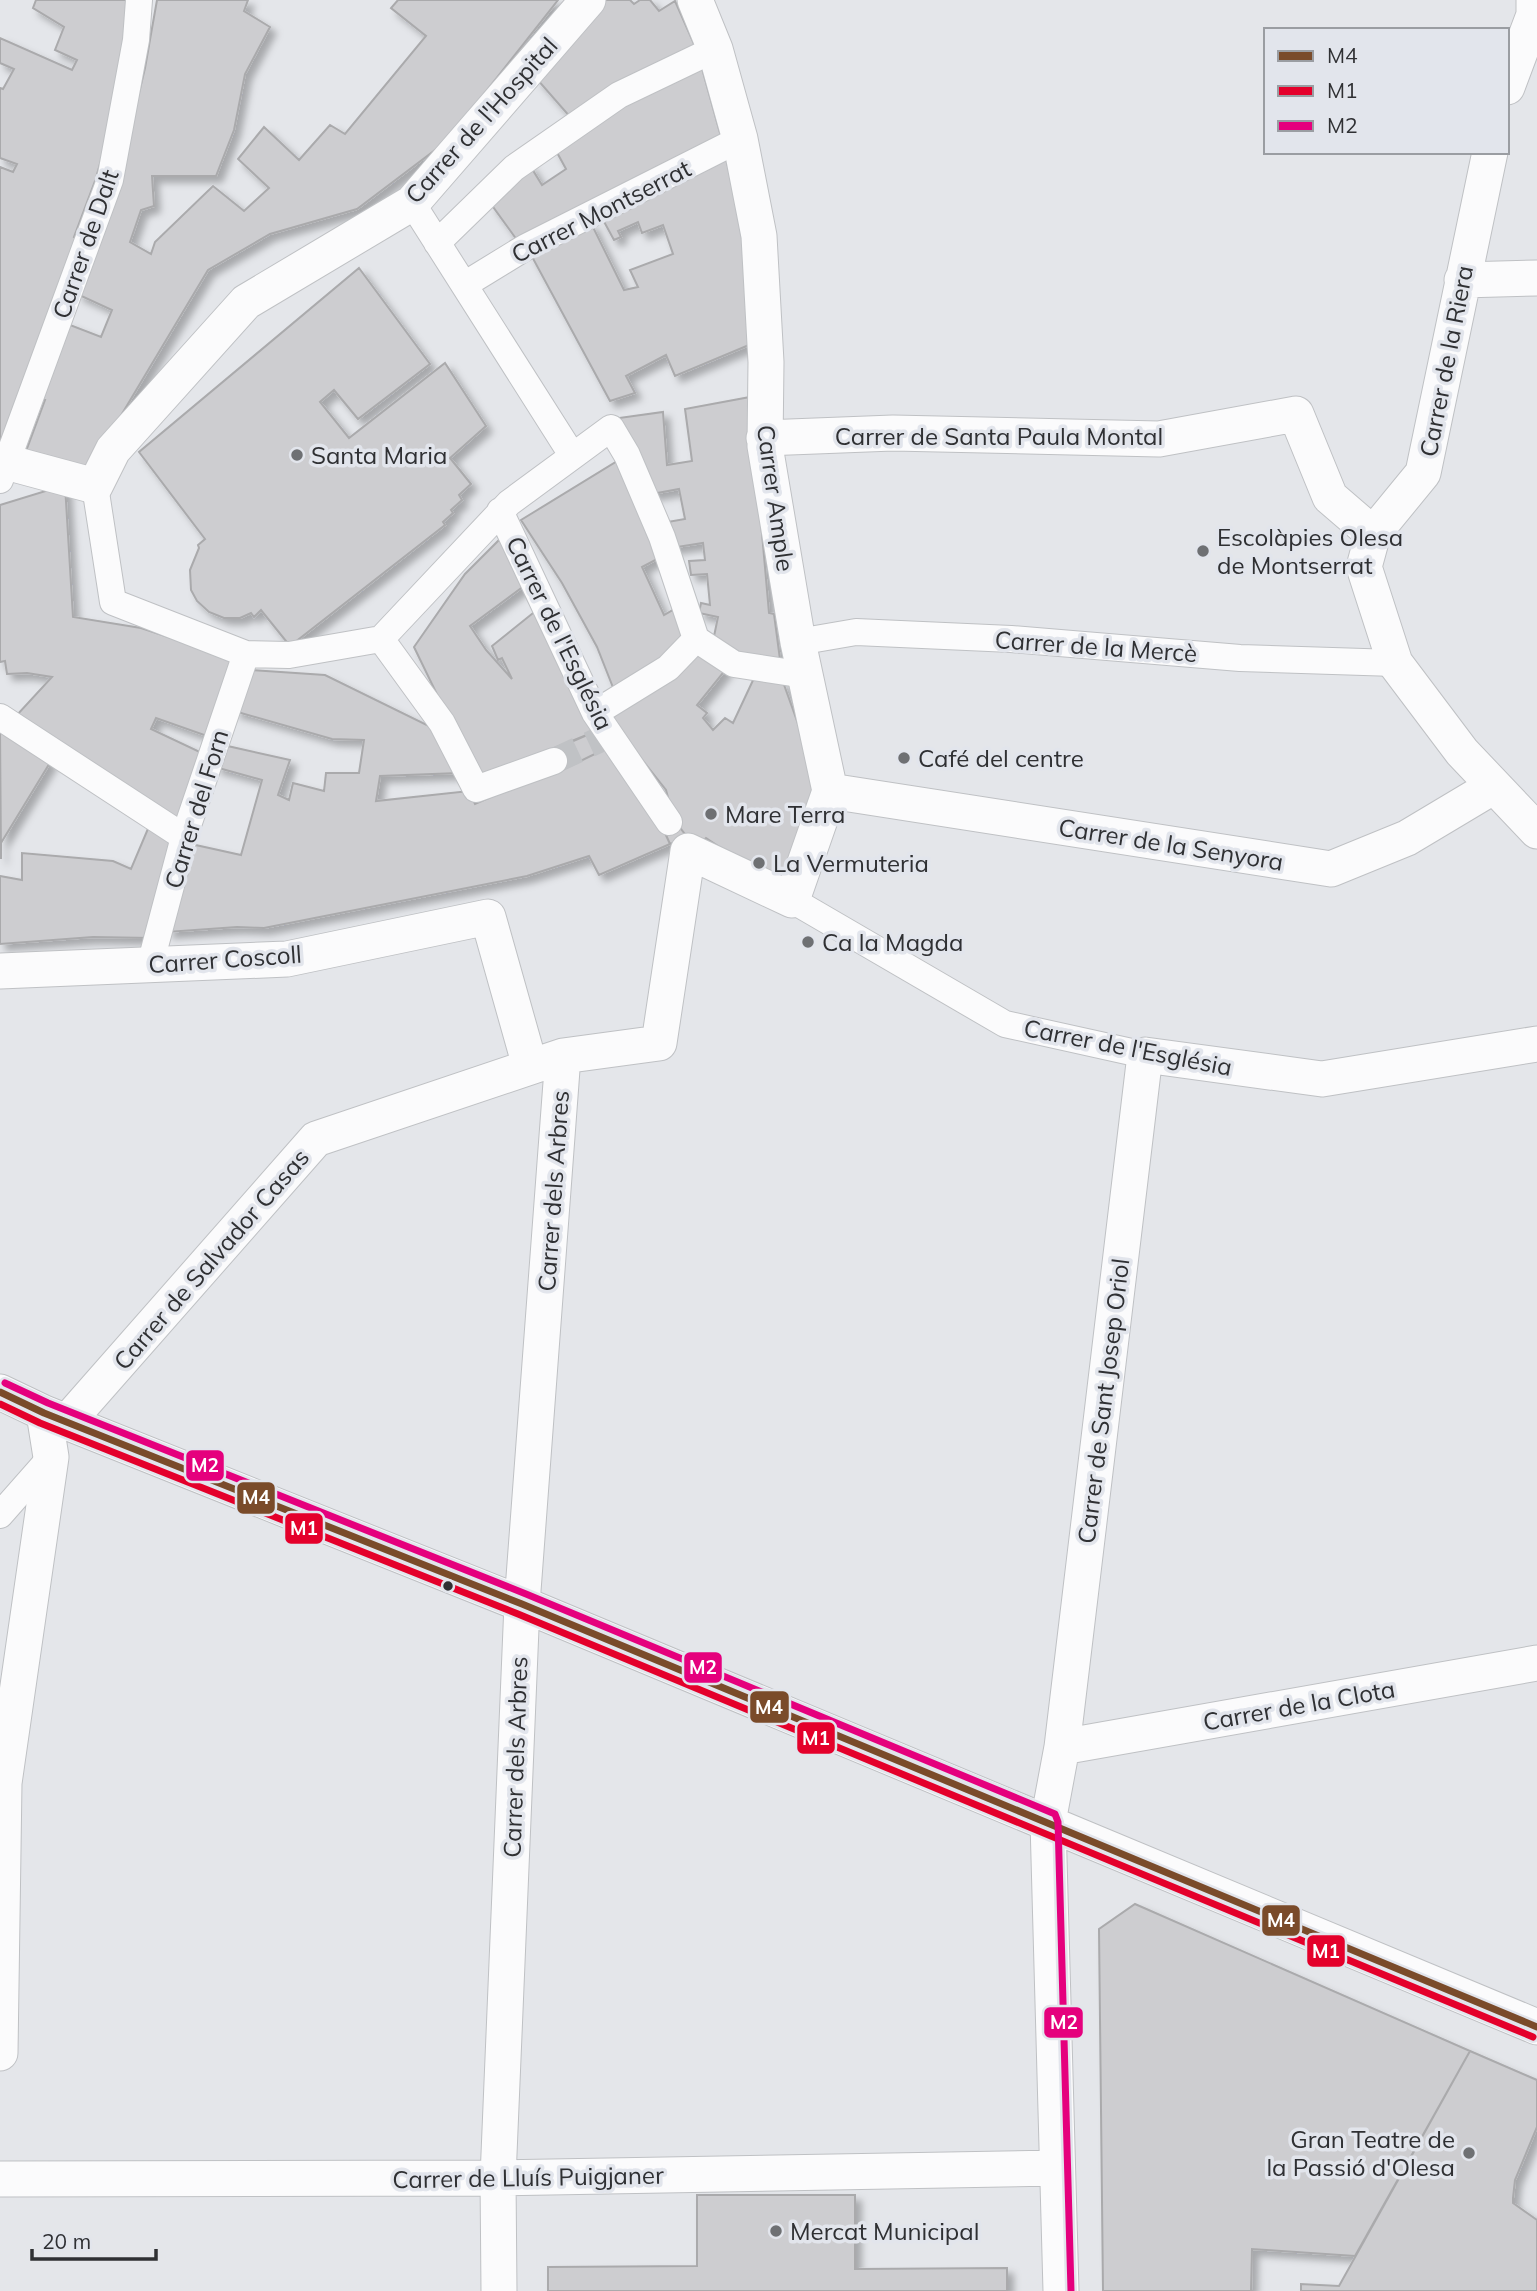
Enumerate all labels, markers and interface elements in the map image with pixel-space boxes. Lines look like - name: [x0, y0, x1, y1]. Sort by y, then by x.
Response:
- legend: [1264, 28, 1509, 154]
- street label: Carrer de l'Hospital: [399, 31, 563, 209]
- text: M4: [1327, 42, 1358, 68]
- text: M1: [1327, 77, 1358, 103]
- text: M2: [1327, 112, 1358, 138]
- street label: Carrer Montserrat: [506, 153, 696, 269]
- street label: Carrer de Dalt: [45, 165, 125, 323]
- street label: Carrer de la Riera: [1413, 263, 1479, 459]
- street label: Carrer de Santa Paula Montal: [835, 421, 1163, 451]
- street label: Carrer Ample: [751, 423, 801, 573]
- place label: Santa Maria: [311, 440, 447, 470]
- marker: Santa Maria: [289, 447, 305, 463]
- place label: Escolàpies Olesa de Montserrat: [1217, 522, 1403, 580]
- street label: Carrer de l'Església: [500, 531, 620, 735]
- marker: Escolàpies Olesa de Montserrat: [1195, 543, 1211, 559]
- street label: Carrer de la Mercè: [994, 624, 1198, 668]
- street label: Carrer del Forn: [158, 726, 234, 892]
- place label: Café del centre: [918, 743, 1084, 773]
- marker: Café del centre: [896, 750, 912, 766]
- place label: Mare Terra: [725, 799, 845, 829]
- marker: Mare Terra: [703, 806, 719, 822]
- street label: Carrer de la Senyora: [1057, 811, 1285, 877]
- place label: La Vermuteria: [773, 848, 929, 878]
- marker: La Vermuteria: [751, 855, 767, 871]
- place label: Ca la Magda: [822, 927, 963, 957]
- marker: Ca la Magda: [800, 934, 816, 950]
- street label: Carrer Coscoll: [147, 939, 303, 979]
- street label: Carrer de l'Església: [1021, 1012, 1235, 1082]
- street label: Carrer dels Arbres: [531, 1090, 575, 1292]
- street label: Carrer de Salvador Casas: [107, 1142, 315, 1376]
- street label: Carrer de Sant Josep Oriol: [1071, 1257, 1135, 1545]
- line badge: M2: [185, 1449, 225, 1482]
- text: M2: [191, 1453, 219, 1477]
- line badge: M4: [236, 1481, 276, 1515]
- text: M4: [242, 1485, 271, 1509]
- line badge: M1: [284, 1512, 324, 1545]
- text: M1: [290, 1516, 318, 1540]
- unlabelled marker: [441, 1579, 455, 1593]
- line badge: M2: [683, 1651, 723, 1684]
- text: M2: [689, 1655, 717, 1679]
- street label: Carrer dels Arbres: [496, 1656, 534, 1858]
- street label: Carrer de la Clota: [1201, 1673, 1397, 1737]
- line badge: M4: [749, 1690, 790, 1724]
- text: M4: [755, 1695, 784, 1719]
- line badge: M1: [796, 1721, 836, 1755]
- text: M1: [802, 1726, 830, 1750]
- line badge: M4: [1261, 1904, 1301, 1937]
- text: M4: [1267, 1908, 1296, 1932]
- line badge: M1: [1306, 1934, 1346, 1968]
- text: M1: [1312, 1939, 1340, 1963]
- line badge: M2: [1043, 2006, 1084, 2039]
- text: M2: [1050, 2010, 1078, 2034]
- place label: Gran Teatre de la Passió d'Olesa: [1266, 2124, 1455, 2182]
- marker: Gran Teatre de la Passió d'Olesa: [1461, 2145, 1477, 2161]
- street label: Carrer de Lluís Puigjaner: [392, 2160, 664, 2194]
- place label: Mercat Municipal: [790, 2216, 979, 2246]
- scale bar: [32, 2218, 156, 2262]
- marker: Mercat Municipal: [768, 2223, 784, 2239]
- text: 20 m: [42, 2228, 91, 2254]

